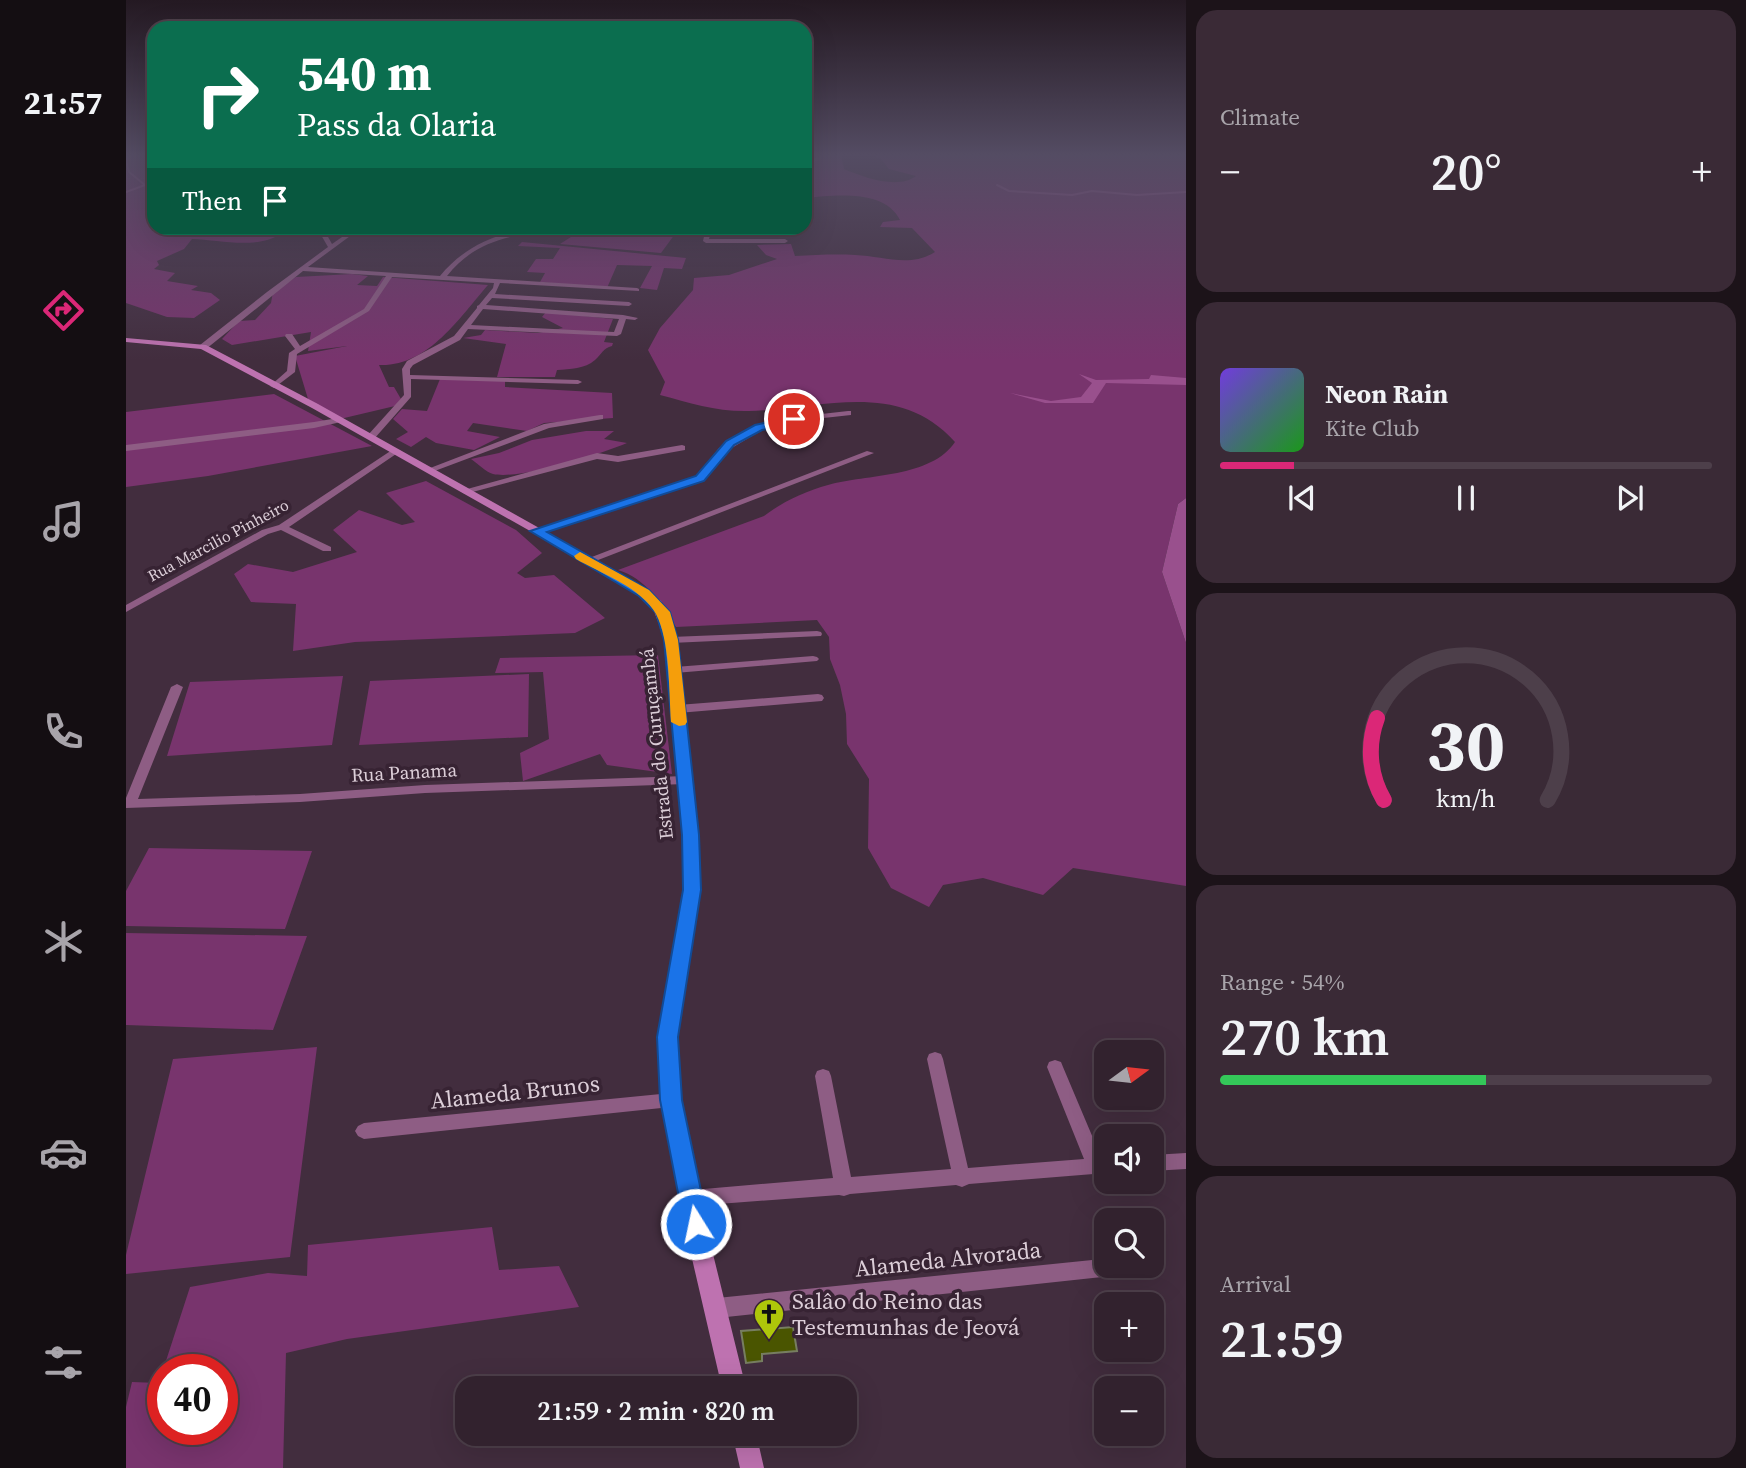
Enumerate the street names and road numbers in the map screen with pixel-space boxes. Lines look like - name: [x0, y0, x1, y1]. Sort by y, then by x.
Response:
- street label: Rua Marcilio Pinheiro: [144, 493, 293, 587]
- street label: Estrada do Curuçambá: [633, 647, 679, 841]
- street label: Rua Panama: [350, 756, 458, 788]
- street label: Alameda Brunos: [429, 1067, 601, 1117]
- street label: Alameda Alvorada: [853, 1233, 1043, 1285]

